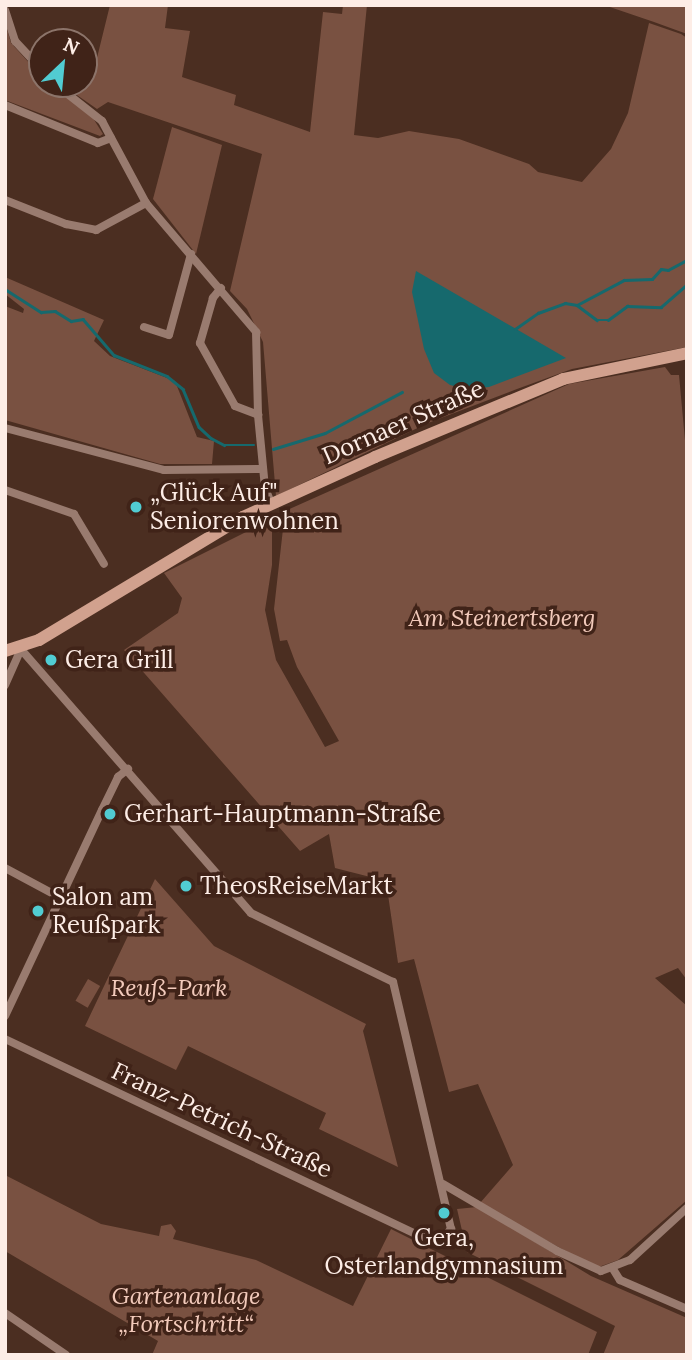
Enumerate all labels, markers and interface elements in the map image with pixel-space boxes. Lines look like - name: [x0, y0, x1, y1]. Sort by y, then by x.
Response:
- north arrow: [28, 28, 98, 98]
- text: N: [59, 32, 83, 60]
- street label: Dornaer Straße: [318, 374, 488, 470]
- place label: „Glück Auf" Seniorenwohnen: [150, 479, 339, 535]
- marker: „Glück Auf" Seniorenwohnen: [128, 499, 144, 515]
- park label: Am Steinertsberg: [408, 604, 596, 632]
- place label: Gera Grill: [65, 646, 174, 674]
- marker: Gera Grill: [43, 652, 59, 668]
- place label: Gerhart-Hauptmann-Straße: [124, 800, 441, 828]
- marker: Gerhart-Hauptmann-Straße: [102, 806, 118, 822]
- place label: TheosReiseMarkt: [200, 872, 393, 900]
- marker: TheosReiseMarkt: [178, 878, 194, 894]
- place label: Salon am Reußpark: [52, 883, 160, 939]
- marker: Salon am Reußpark: [30, 903, 46, 919]
- park label: Reuß-Park: [110, 974, 228, 1002]
- street label: Franz-Petrich-Straße: [107, 1056, 337, 1184]
- marker: Gera, Osterlandgymnasium: [436, 1205, 452, 1221]
- place label: Gera, Osterlandgymnasium: [324, 1224, 564, 1280]
- park label: Gartenanlage „Fortschritt“: [112, 1282, 260, 1338]

